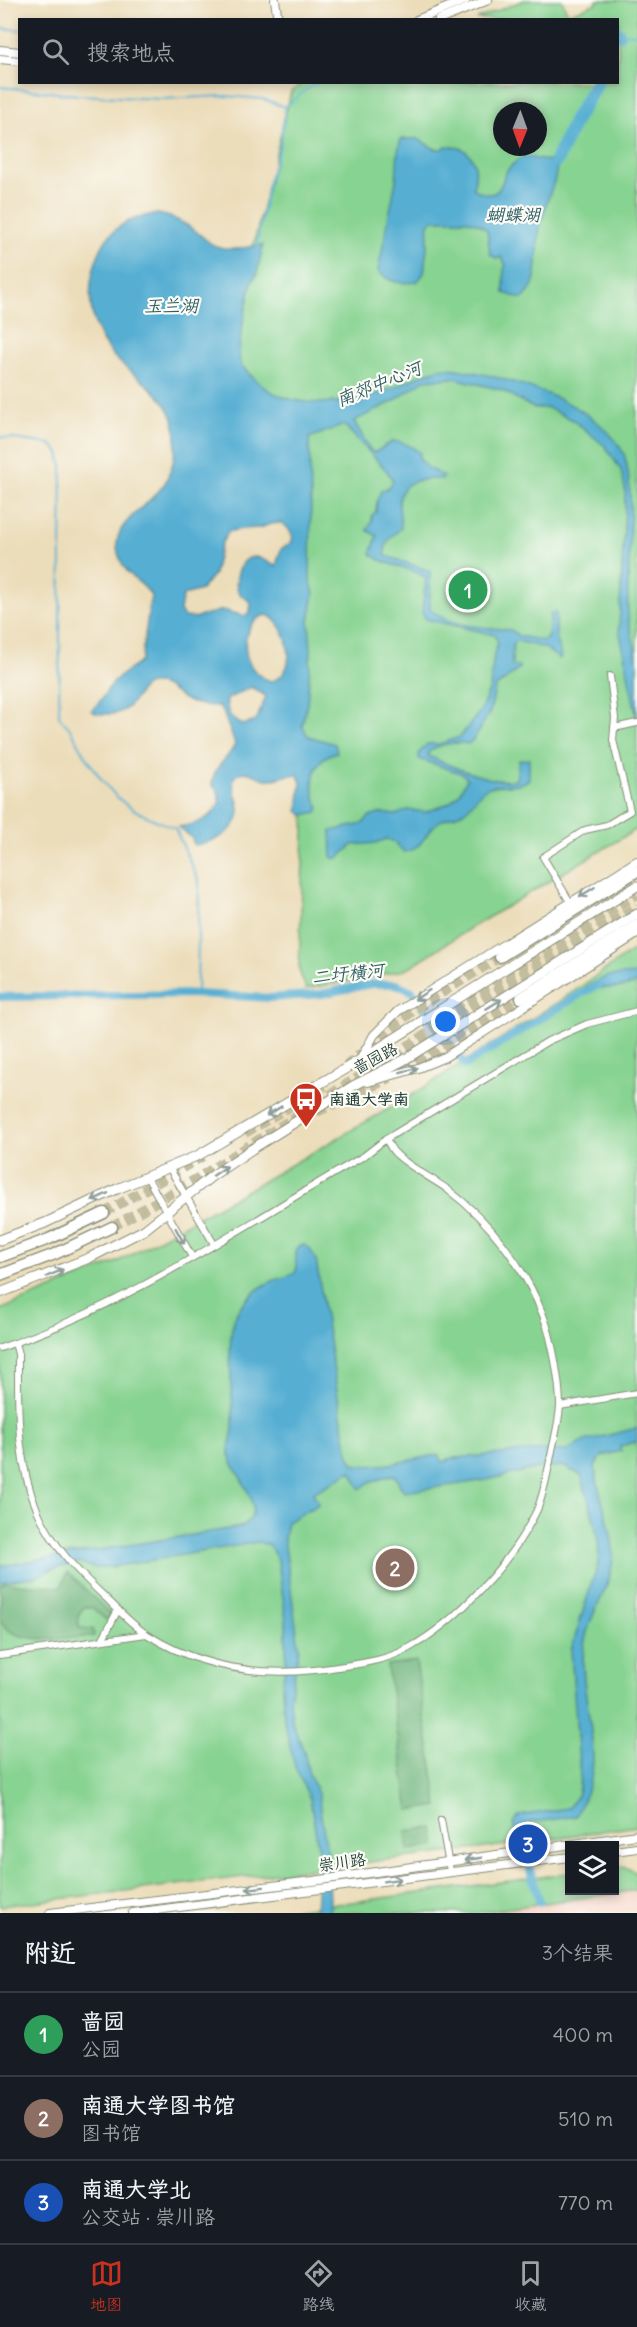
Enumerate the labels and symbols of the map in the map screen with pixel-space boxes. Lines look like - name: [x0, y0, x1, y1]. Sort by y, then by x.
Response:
- north arrow: [493, 102, 547, 156]
- water label: 蝴蝶湖: [486, 203, 542, 226]
- water label: 玉兰湖: [144, 294, 200, 317]
- water label: 南郊中心河: [333, 355, 428, 411]
- pin: 1: [448, 568, 488, 612]
- one-way arrow: [579, 885, 596, 898]
- water label: 二圩横河: [311, 958, 388, 989]
- one-way arrow: [414, 990, 431, 1002]
- one-way arrow: [486, 998, 502, 1010]
- your location: [431, 1007, 460, 1036]
- street label: 啬园路: [349, 1038, 401, 1078]
- one-way arrow: [400, 1064, 419, 1076]
- bus stop icon: 南通大学南: [288, 1081, 324, 1128]
- place label: 南通大学南: [329, 1089, 409, 1109]
- one-way arrow: [266, 1106, 283, 1118]
- one-way arrow: [211, 1165, 228, 1177]
- one-way arrow: [91, 1192, 109, 1204]
- one-way arrow: [175, 1226, 186, 1244]
- one-way arrow: [45, 1266, 63, 1278]
- pin: 2: [376, 1546, 414, 1590]
- pin: 3: [508, 1822, 548, 1866]
- street label: 崇川路: [317, 1849, 367, 1875]
- one-way arrow: [464, 1853, 484, 1864]
- one-way arrow: [381, 1874, 401, 1885]
- one-way arrow: [245, 1883, 265, 1894]

